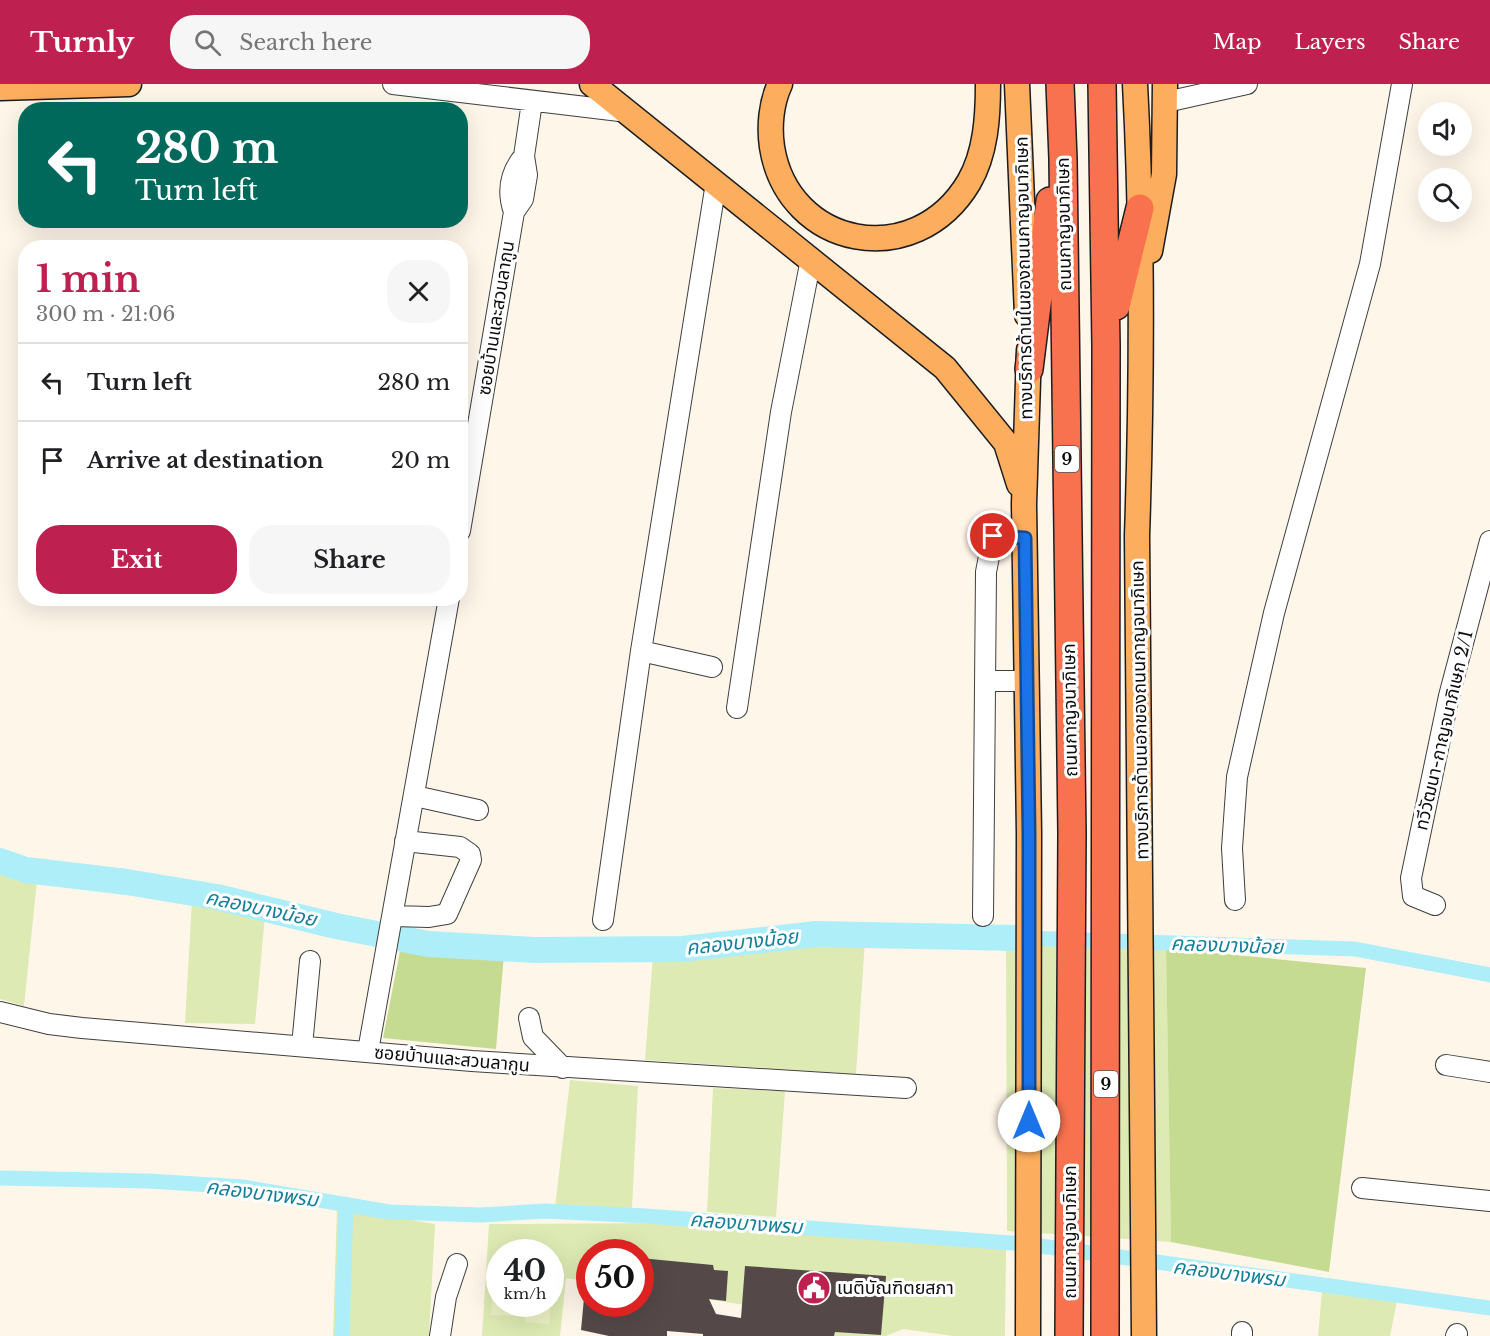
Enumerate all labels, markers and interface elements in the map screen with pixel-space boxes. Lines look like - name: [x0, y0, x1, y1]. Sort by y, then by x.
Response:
- search box: [170, 15, 590, 69]
- text: Turnly: [30, 25, 134, 60]
- icon: search: [191, 26, 224, 59]
- text: Search here: [239, 29, 372, 56]
- text: Map: [1213, 29, 1262, 55]
- text: Layers: [1295, 29, 1366, 55]
- text: Share: [1399, 29, 1460, 55]
- map controls: [1418, 102, 1472, 222]
- button: sound: [1418, 102, 1472, 156]
- text: 280 m: [135, 122, 278, 174]
- icon: left: [36, 126, 114, 204]
- street label: ทางบริการด้านในของถนนกาญจนาภิเษก: [1011, 136, 1037, 420]
- street label: ถนนกาญจนาภิเษก: [1052, 157, 1076, 291]
- button: search: [1418, 168, 1472, 222]
- text: Turn left: [135, 174, 258, 207]
- street label: ซอยบ้านและสวนลากูน: [473, 239, 520, 397]
- text: 1 min: [36, 257, 140, 302]
- button: close: [387, 260, 450, 323]
- text: 300 m · 21:06: [36, 302, 175, 326]
- icon: left: [36, 366, 69, 399]
- text: Turn left: [87, 369, 192, 396]
- text: 280 m: [377, 369, 450, 396]
- icon: arrive: [36, 444, 69, 477]
- road number: 9: [1055, 446, 1079, 472]
- text: Arrive at destination: [87, 447, 324, 474]
- text: 20 m: [391, 447, 450, 474]
- pin: [967, 510, 1018, 561]
- icon: arrive: [976, 519, 1009, 552]
- button: Exit: [36, 525, 237, 594]
- button: Share: [249, 525, 450, 594]
- street label: ทางบริการด้านนอกของถนนกาญจนาภิเษก: [1126, 560, 1154, 860]
- street label: ทวีวัฒนา-กาญจนาภิเษก 2/1: [1410, 628, 1478, 832]
- street label: ถนนกาญจนาภิเษก: [1058, 643, 1082, 777]
- water label: คลองบางน้อย: [203, 885, 321, 932]
- water label: คลองบางน้อย: [685, 924, 801, 960]
- water label: คลองบางน้อย: [1170, 931, 1286, 959]
- street label: ซอยบ้านและสวนลากูน: [373, 1041, 531, 1078]
- road number: 9: [1094, 1071, 1118, 1097]
- position arrow: [997, 1089, 1061, 1153]
- street label: ถนนกาญจนาภิเษก: [1059, 1165, 1081, 1299]
- water label: คลองบางพรม: [205, 1174, 321, 1212]
- water label: คลองบางพรม: [689, 1207, 805, 1239]
- speed limit sign: 50: [576, 1239, 654, 1317]
- text: 40: [504, 1252, 546, 1289]
- water label: คลองบางพรม: [1172, 1254, 1288, 1292]
- public building icon: เนติบัณฑิตยสภา: [796, 1270, 832, 1306]
- place label: เนติบัณฑิตยสภา: [837, 1277, 954, 1299]
- text: km/h: [504, 1284, 546, 1303]

